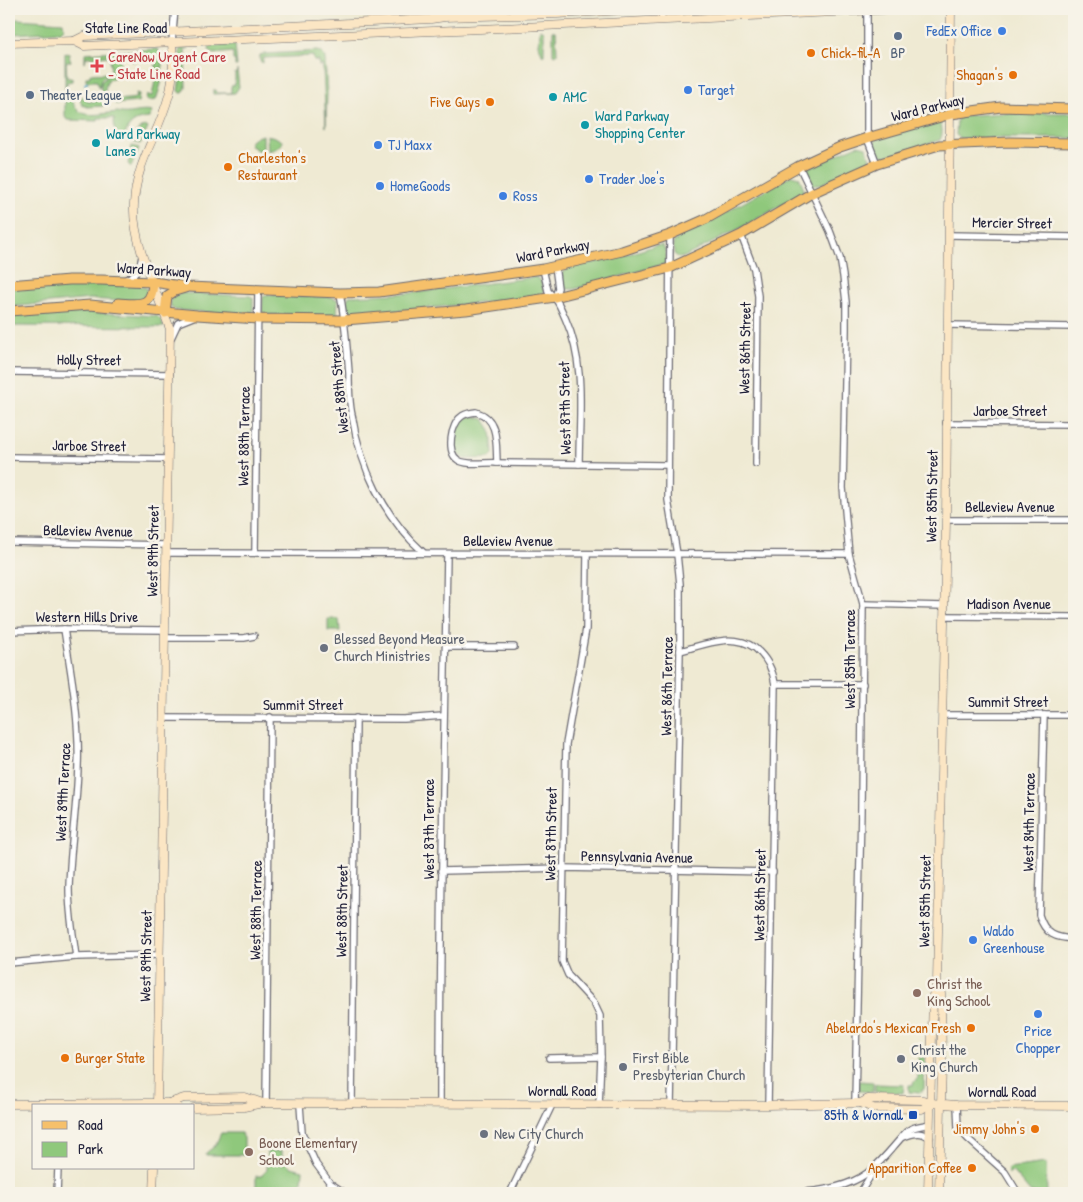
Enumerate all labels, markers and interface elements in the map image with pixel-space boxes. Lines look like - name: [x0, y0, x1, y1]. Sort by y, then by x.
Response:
- street label: State Line Road: [85, 17, 167, 38]
- place label: FedEx Office: [925, 20, 992, 41]
- marker: FedEx Office: [996, 25, 1008, 37]
- marker: BP: [892, 30, 904, 42]
- place label: Chick-fil-A: [821, 42, 881, 63]
- place label: BP: [891, 42, 905, 63]
- place label: CareNow Urgent Care - State Line Road: [108, 46, 226, 84]
- marker: Chick-fil-A: [805, 47, 817, 59]
- marker: CareNow Urgent Care - State Line Road: [90, 59, 104, 73]
- place label: Shagan's: [956, 64, 1003, 85]
- marker: Shagan's: [1007, 69, 1019, 81]
- place label: Target: [698, 79, 735, 100]
- place label: Theater League: [40, 84, 122, 105]
- marker: Target: [682, 84, 694, 96]
- place label: AMC: [563, 86, 587, 107]
- street label: Ward Parkway: [889, 88, 967, 127]
- marker: Theater League: [24, 89, 36, 101]
- place label: Five Guys: [429, 91, 480, 112]
- marker: AMC: [547, 91, 559, 103]
- marker: Five Guys: [484, 96, 496, 108]
- place label: Ward Parkway Shopping Center: [595, 105, 685, 143]
- marker: Ward Parkway Shopping Center: [579, 119, 591, 131]
- place label: Ward Parkway Lanes: [106, 123, 180, 161]
- place label: TJ Maxx: [388, 134, 433, 155]
- marker: Ward Parkway Lanes: [90, 137, 102, 149]
- marker: TJ Maxx: [372, 139, 384, 151]
- place label: Charleston's Restaurant: [238, 147, 306, 185]
- marker: Charleston's Restaurant: [222, 161, 234, 173]
- place label: Trader Joe's: [599, 168, 665, 189]
- marker: Trader Joe's: [583, 173, 595, 185]
- place label: HomeGoods: [390, 175, 450, 196]
- marker: HomeGoods: [374, 180, 386, 192]
- place label: Ross: [513, 185, 538, 206]
- marker: Ross: [497, 190, 509, 202]
- street label: Mercier Street: [972, 211, 1053, 234]
- street label: Ward Parkway: [514, 233, 591, 268]
- street label: Ward Parkway: [116, 256, 192, 283]
- street label: West 86th Street: [733, 301, 756, 394]
- street label: West 88th Street: [323, 339, 354, 434]
- street label: Holly Street: [57, 348, 122, 371]
- street label: West 87th Street: [553, 360, 576, 455]
- street label: West 88th Terrace: [232, 386, 255, 486]
- street label: Jarboe Street: [973, 400, 1048, 421]
- street label: Jarboe Street: [52, 434, 127, 457]
- street label: West 85th Street: [920, 449, 943, 542]
- street label: Belleview Avenue: [965, 496, 1055, 517]
- street label: West 89th Street: [141, 504, 164, 597]
- street label: Belleview Avenue: [43, 519, 133, 542]
- street label: Belleview Avenue: [463, 530, 553, 551]
- street label: Madison Avenue: [967, 593, 1051, 614]
- street label: Western Hills Drive: [36, 606, 138, 627]
- street label: West 85th Terrace: [839, 609, 860, 709]
- place label: Blessed Beyond Measure Church Ministries: [334, 628, 465, 666]
- street label: West 86th Terrace: [655, 636, 678, 736]
- marker: Blessed Beyond Measure Church Ministries: [318, 642, 330, 654]
- street label: Summit Street: [968, 691, 1049, 712]
- street label: Summit Street: [263, 694, 344, 715]
- street label: West 89th Terrace: [49, 742, 76, 842]
- street label: West 84th Terrace: [1017, 772, 1040, 872]
- street label: West 87th Terrace: [418, 779, 439, 879]
- street label: West 87th Street: [539, 786, 562, 881]
- street label: Pennsylvania Avenue: [581, 845, 693, 868]
- street label: West 86th Street: [748, 848, 771, 941]
- street label: West 85th Street: [913, 854, 936, 947]
- street label: West 88th Terrace: [244, 860, 267, 960]
- street label: West 88th Street: [330, 864, 353, 957]
- street label: West 89th Street: [134, 909, 157, 1002]
- place label: Waldo Greenhouse: [983, 920, 1045, 958]
- marker: Waldo Greenhouse: [967, 934, 979, 946]
- place label: Christ the King School: [927, 973, 990, 1011]
- marker: Christ the King School: [911, 987, 923, 999]
- marker: Price Chopper: [1032, 1008, 1044, 1020]
- place label: Abelardo's Mexican Fresh: [826, 1017, 961, 1038]
- place label: Price Chopper: [1015, 1020, 1061, 1058]
- marker: Abelardo's Mexican Fresh: [965, 1022, 977, 1034]
- place label: Christ the King Church: [911, 1039, 978, 1077]
- place label: Burger State: [75, 1047, 145, 1068]
- place label: First Bible Presbyterian Church: [632, 1047, 745, 1085]
- marker: Burger State: [59, 1052, 71, 1064]
- marker: Christ the King Church: [895, 1053, 907, 1065]
- marker: First Bible Presbyterian Church: [617, 1061, 629, 1073]
- street label: Wornall Road: [528, 1080, 596, 1101]
- street label: Wornall Road: [968, 1081, 1036, 1102]
- legend: [32, 1104, 195, 1170]
- place label: 85th & Wornall: [824, 1104, 904, 1125]
- marker: 85th & Wornall: [907, 1109, 919, 1121]
- text: Road: [78, 1114, 103, 1135]
- place label: Jimmy John's: [953, 1118, 1025, 1139]
- place label: New City Church: [494, 1123, 583, 1144]
- marker: Jimmy John's: [1029, 1123, 1041, 1135]
- marker: New City Church: [478, 1128, 490, 1140]
- place label: Boone Elementary School: [259, 1132, 358, 1170]
- text: Park: [78, 1138, 103, 1159]
- marker: Boone Elementary School: [243, 1146, 255, 1158]
- place label: Apparition Coffee: [868, 1157, 962, 1178]
- marker: Apparition Coffee: [966, 1162, 978, 1174]

